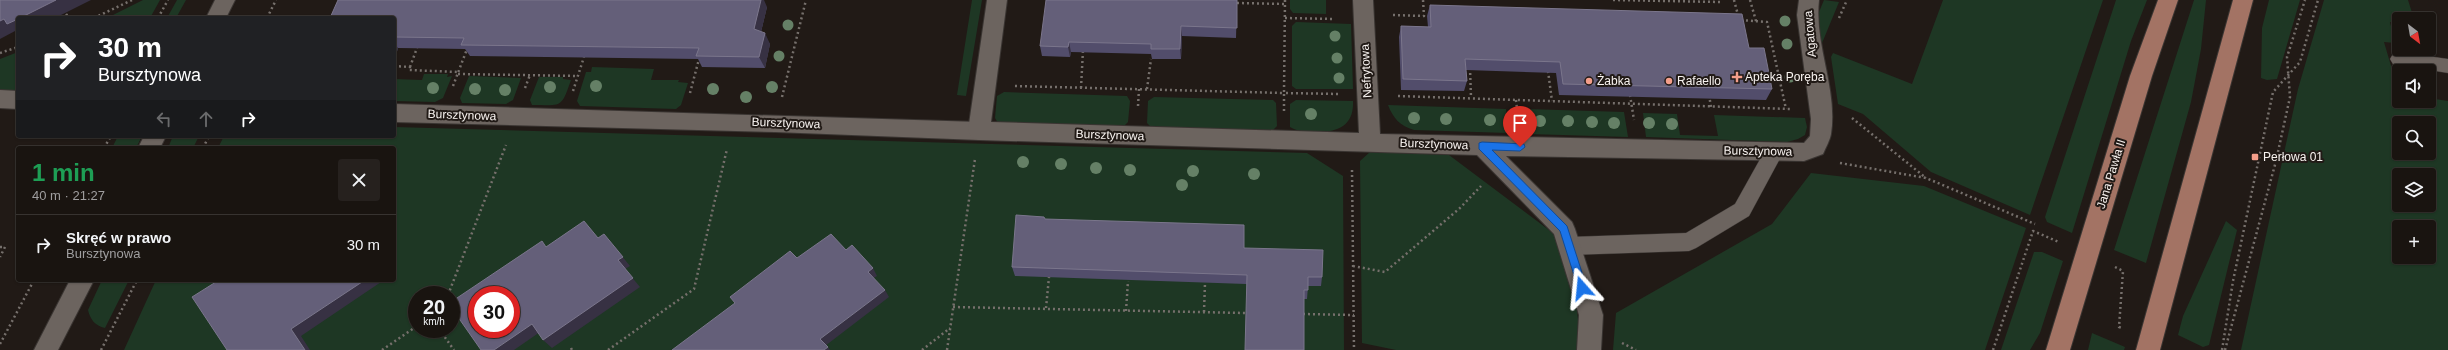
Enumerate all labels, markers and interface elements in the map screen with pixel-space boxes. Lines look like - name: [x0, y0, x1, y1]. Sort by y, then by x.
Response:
- street label: Agatowa: [1801, 10, 1819, 58]
- north arrow: [2392, 12, 2436, 56]
- map controls: [2392, 12, 2436, 264]
- icon: right: [32, 32, 84, 84]
- text: 30 m: [98, 32, 162, 63]
- street label: Nefrytowa: [1358, 43, 1374, 98]
- button: sound: [2392, 64, 2436, 108]
- text: Bursztynowa: [98, 65, 201, 85]
- place label: Apteka Poręba: [1745, 70, 1825, 84]
- marker: Apteka Poręba: [1732, 72, 1742, 82]
- place label: Żabka: [1597, 74, 1631, 88]
- place label: Rafaello: [1677, 74, 1721, 88]
- marker: Żabka: [1584, 76, 1594, 86]
- marker: Rafaello: [1664, 76, 1674, 86]
- pin: [1503, 106, 1537, 147]
- street label: Bursztynowa: [427, 107, 497, 123]
- icon: left: [153, 108, 175, 130]
- icon: ahead: [195, 108, 217, 130]
- icon: right: [237, 108, 259, 130]
- icon: arrive: [1509, 112, 1531, 134]
- street label: Bursztynowa: [751, 115, 821, 131]
- button: search: [2392, 116, 2436, 160]
- street label: Bursztynowa: [1075, 127, 1145, 143]
- street label: Bursztynowa: [1399, 136, 1469, 152]
- street label: Jana Pawła II: [2094, 138, 2128, 210]
- street label: Bursztynowa: [1724, 143, 1793, 159]
- place label: Perłowa 01: [2263, 150, 2323, 164]
- marker: Perłowa 01: [2250, 152, 2260, 162]
- text: 1 min: [32, 159, 95, 186]
- button: close: [338, 159, 380, 201]
- button: layers: [2392, 168, 2436, 212]
- text: 40 m · 21:27: [32, 188, 105, 203]
- button: +: [2392, 220, 2436, 264]
- text: Skręć w prawo: [66, 229, 171, 246]
- icon: right: [32, 234, 54, 256]
- text: 30 m: [347, 236, 380, 253]
- text: Bursztynowa: [66, 246, 140, 261]
- position arrow: [1561, 267, 1603, 309]
- speed limit sign: 30: [468, 286, 520, 338]
- text: 20: [423, 296, 445, 318]
- text: km/h: [423, 316, 445, 327]

